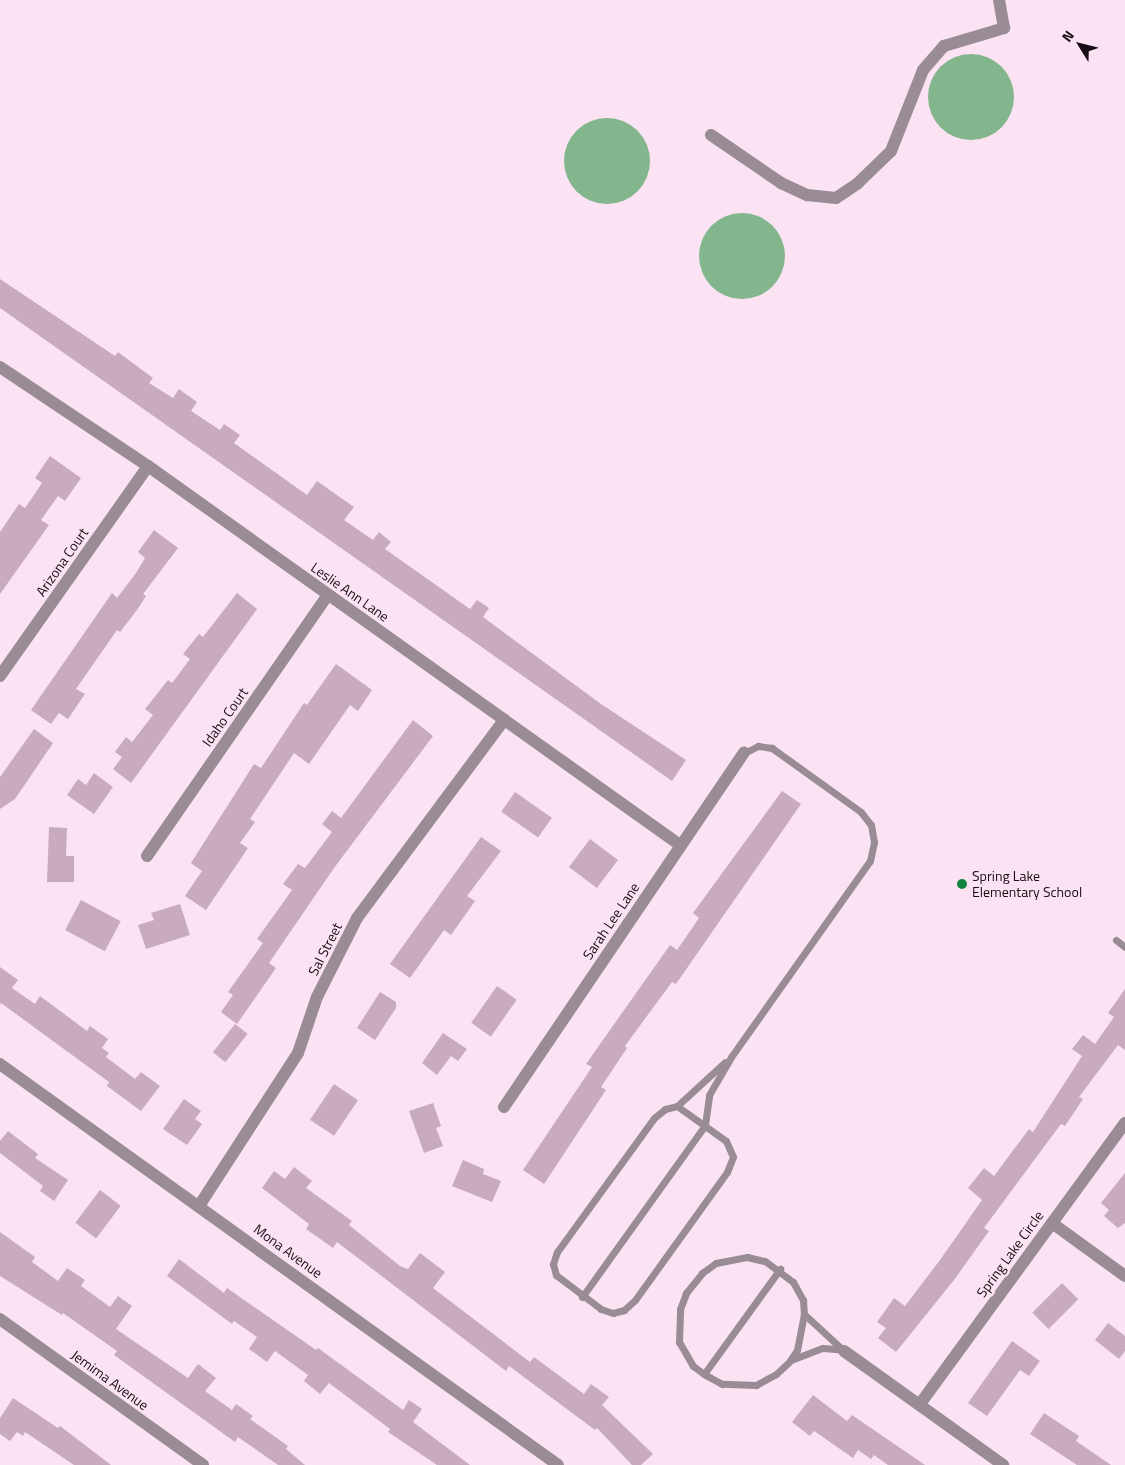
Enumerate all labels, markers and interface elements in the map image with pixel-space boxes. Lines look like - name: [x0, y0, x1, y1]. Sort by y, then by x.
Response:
- north arrow: [1055, 20, 1105, 70]
- text: N: [1056, 26, 1079, 46]
- street label: Arizona Court: [32, 525, 92, 599]
- street label: Leslie Ann Lane: [308, 559, 392, 625]
- street label: Idaho Court: [199, 684, 251, 750]
- place label: Spring Lake Elementary School: [972, 868, 1082, 900]
- marker: Spring Lake Elementary School: [956, 878, 968, 890]
- street label: Sarah Lee Lane: [579, 879, 643, 963]
- street label: Sal Street: [305, 920, 345, 978]
- street label: Spring Lake Circle: [973, 1207, 1047, 1301]
- street label: Mona Avenue: [251, 1221, 325, 1281]
- street label: Jemima Avenue: [68, 1346, 152, 1414]

